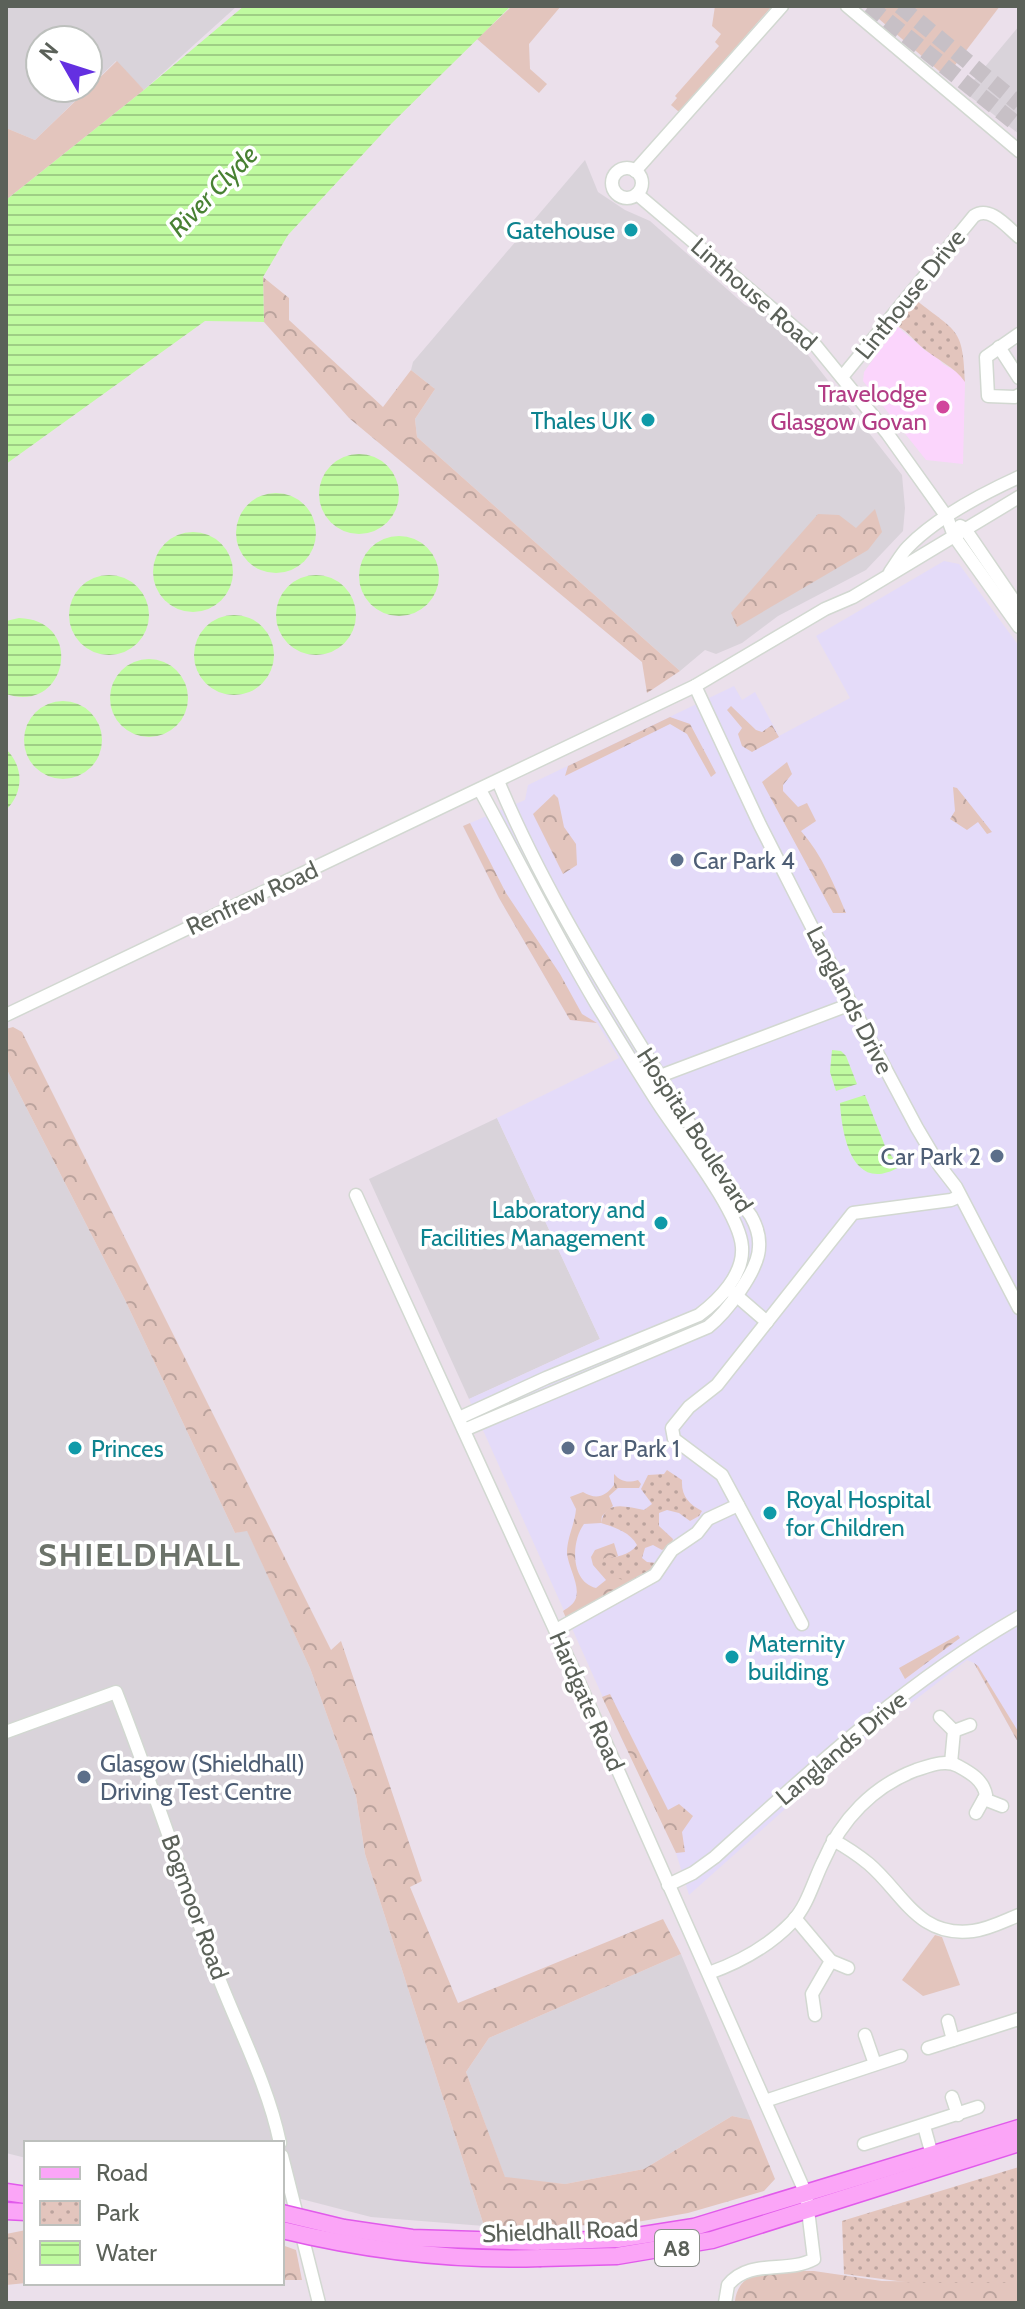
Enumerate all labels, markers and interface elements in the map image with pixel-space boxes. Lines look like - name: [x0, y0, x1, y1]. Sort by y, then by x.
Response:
- north arrow: [24, 24, 104, 104]
- text: N: [33, 37, 64, 66]
- water label: River Clyde: [162, 139, 264, 243]
- place label: Gatehouse: [506, 216, 615, 245]
- marker: Gatehouse: [622, 221, 640, 239]
- street label: Linthouse Drive: [849, 223, 971, 365]
- street label: Linthouse Road: [685, 232, 823, 356]
- place label: Travelodge Glasgow Govan: [770, 379, 927, 436]
- marker: Travelodge Glasgow Govan: [934, 398, 952, 416]
- place label: Thales UK: [531, 406, 632, 435]
- marker: Thales UK: [639, 411, 657, 429]
- place label: Car Park 4: [693, 846, 795, 875]
- marker: Car Park 4: [668, 851, 686, 869]
- street label: Renfrew Road: [182, 855, 322, 941]
- street label: Langlands Drive: [800, 921, 900, 1079]
- street label: Hospital Boulevard: [631, 1042, 759, 1218]
- place label: Car Park 2: [880, 1142, 981, 1171]
- marker: Car Park 2: [988, 1147, 1006, 1165]
- place label: Laboratory and Facilities Management: [420, 1195, 645, 1252]
- marker: Laboratory and Facilities Management: [652, 1214, 670, 1232]
- place label: Princes: [91, 1434, 164, 1463]
- place label: Car Park 1: [584, 1434, 680, 1463]
- marker: Princes: [66, 1439, 84, 1457]
- marker: Car Park 1: [559, 1439, 577, 1457]
- place label: Royal Hospital for Children: [786, 1485, 931, 1542]
- marker: Royal Hospital for Children: [761, 1504, 779, 1522]
- district label: SHIELDHALL: [38, 1535, 242, 1574]
- street label: Hardgate Road: [543, 1627, 631, 1775]
- place label: Maternity building: [748, 1629, 845, 1686]
- marker: Maternity building: [723, 1648, 741, 1666]
- street label: Langlands Drive: [770, 1685, 912, 1811]
- place label: Glasgow (Shieldhall) Driving Test Centre: [100, 1749, 305, 1806]
- marker: Glasgow (Shieldhall) Driving Test Centre: [75, 1768, 93, 1786]
- street label: Bogmoor Road: [155, 1831, 235, 1983]
- legend: [24, 2141, 284, 2285]
- text: Road: [96, 2158, 148, 2187]
- text: Park: [96, 2198, 139, 2227]
- street label: Shieldhall Road: [481, 2214, 639, 2248]
- road number: A8: [655, 2230, 699, 2266]
- text: Water: [96, 2238, 157, 2267]

